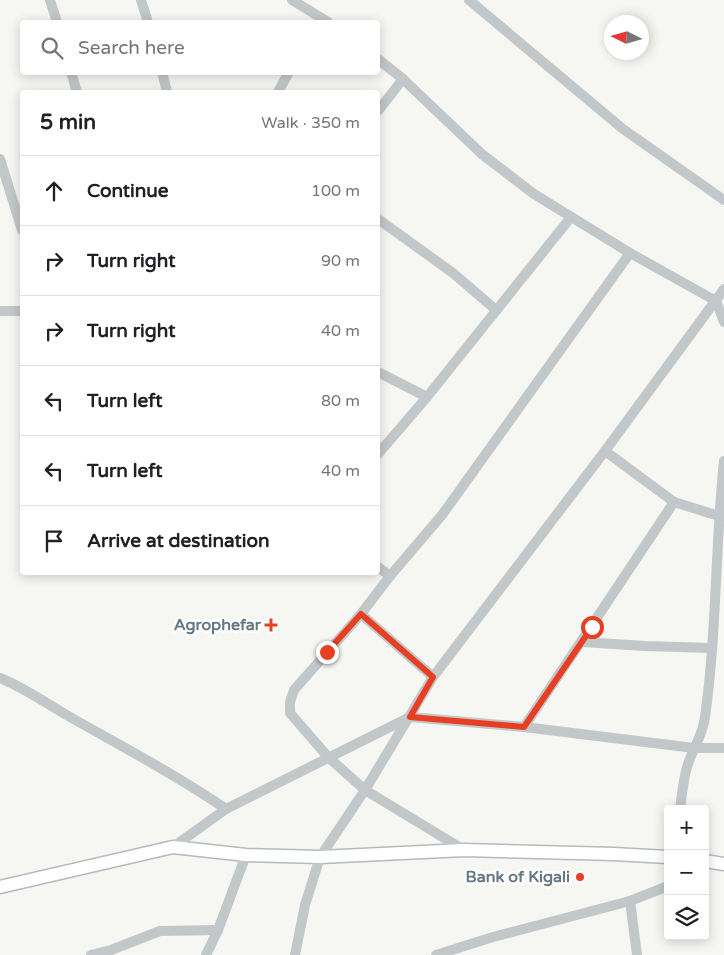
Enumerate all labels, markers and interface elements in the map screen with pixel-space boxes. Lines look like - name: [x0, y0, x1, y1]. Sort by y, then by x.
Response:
- north arrow: [604, 15, 649, 60]
- search box: [20, 20, 380, 75]
- icon: search: [38, 34, 66, 62]
- text: Search here: [78, 37, 185, 59]
- text: 5 min: [40, 110, 96, 135]
- text: Walk · 350 m: [261, 113, 360, 133]
- icon: ahead: [40, 177, 68, 205]
- text: Continue: [87, 180, 169, 202]
- text: 100 m: [311, 181, 360, 201]
- icon: right: [40, 247, 68, 275]
- text: Turn right: [87, 250, 175, 272]
- text: 90 m: [321, 251, 360, 271]
- icon: right: [40, 317, 68, 345]
- text: Turn right: [87, 320, 175, 342]
- text: 40 m: [321, 321, 360, 341]
- icon: left: [40, 387, 68, 415]
- text: Turn left: [87, 390, 163, 412]
- text: 80 m: [321, 391, 360, 411]
- icon: left: [40, 457, 68, 485]
- text: Turn left: [87, 460, 163, 482]
- text: 40 m: [321, 461, 360, 481]
- icon: arrive: [40, 527, 68, 555]
- text: Arrive at destination: [87, 530, 270, 552]
- place label: Agrophefar: [174, 615, 262, 635]
- route start: [581, 616, 604, 639]
- marker: Agrophefar: [265, 619, 277, 631]
- route end: [316, 641, 339, 664]
- map controls: [664, 805, 709, 940]
- button: +: [664, 805, 709, 850]
- button: −: [664, 850, 709, 895]
- place label: Bank of Kigali: [466, 867, 570, 887]
- marker: Bank of Kigali: [574, 871, 586, 883]
- button: layers: [664, 895, 709, 940]

